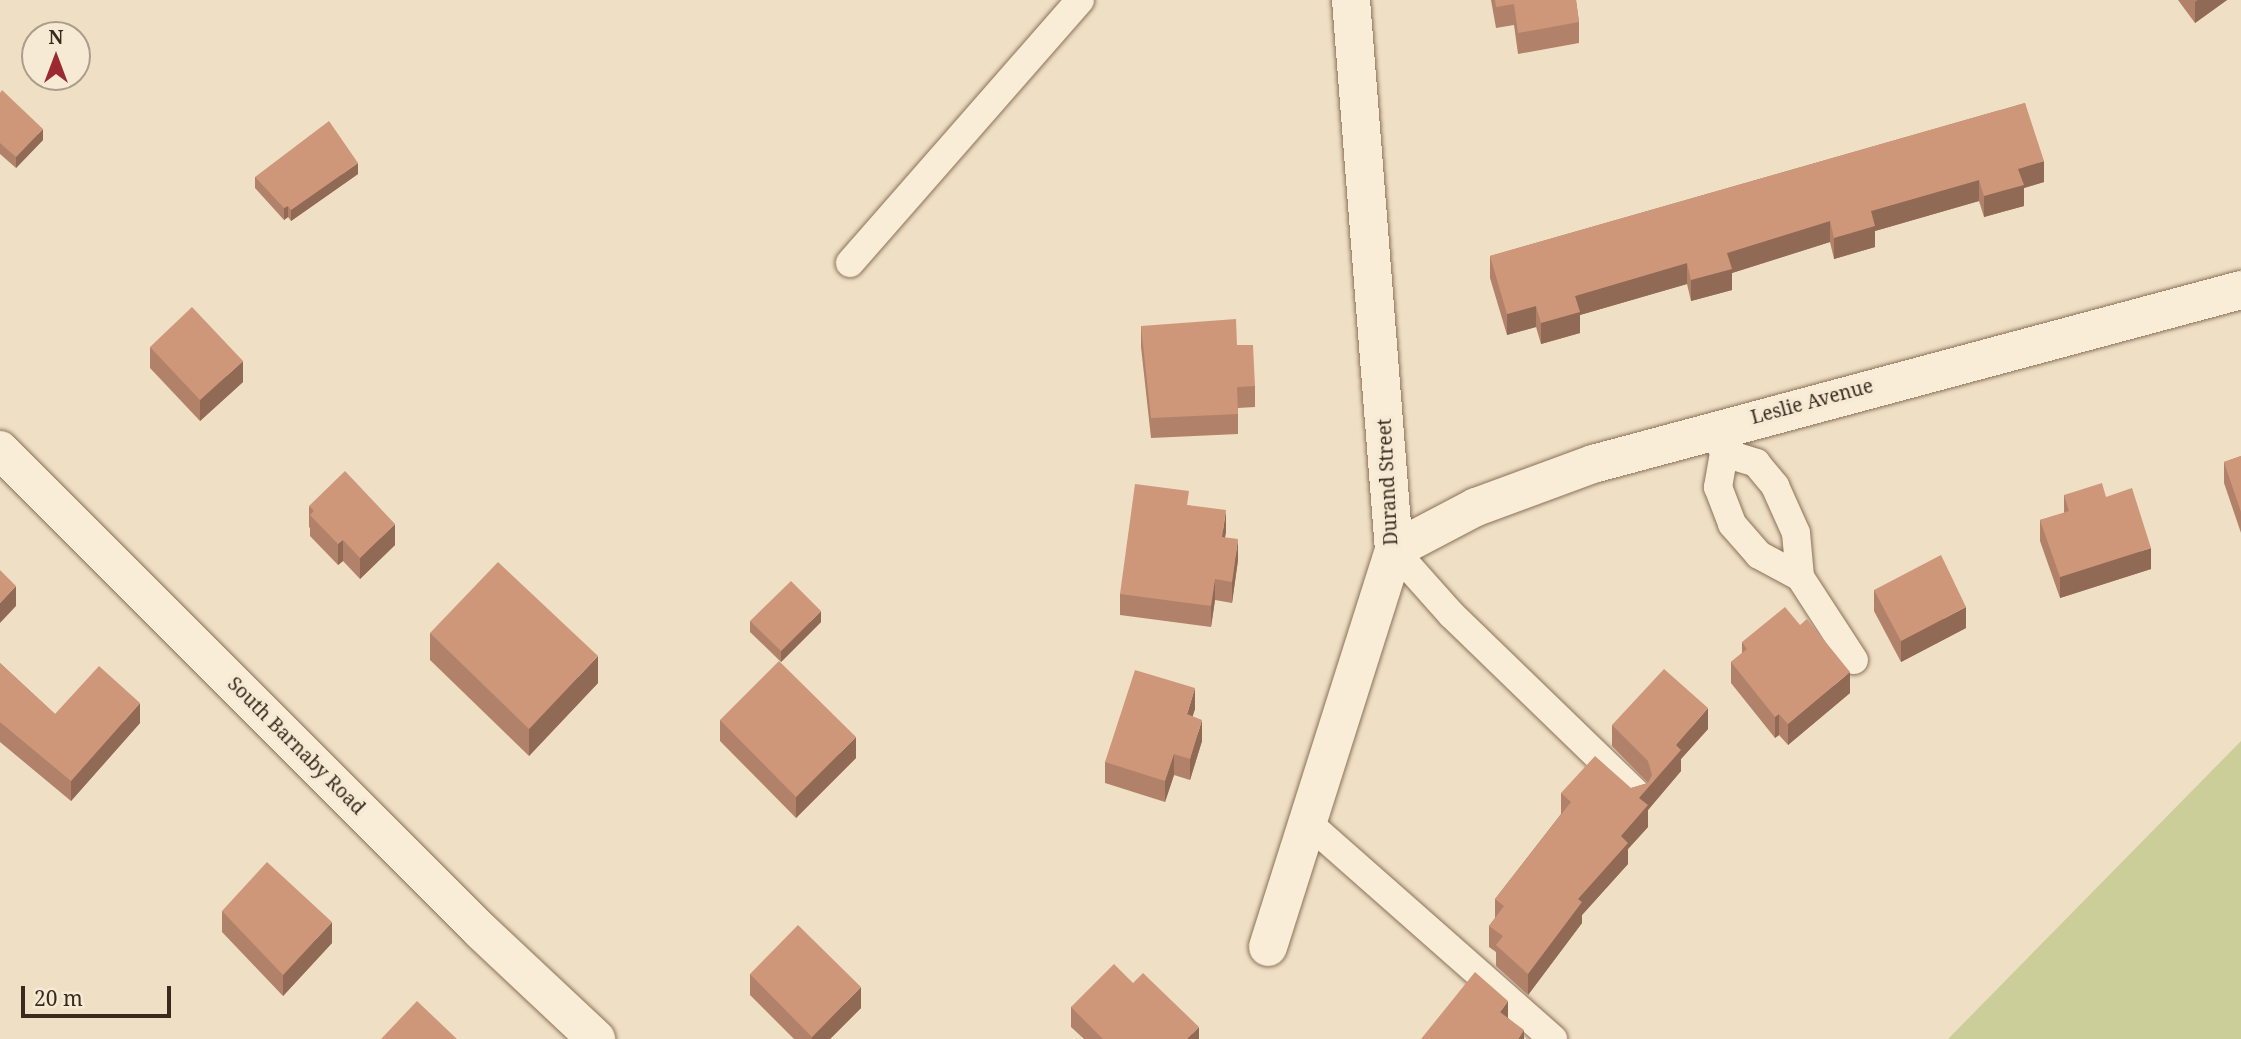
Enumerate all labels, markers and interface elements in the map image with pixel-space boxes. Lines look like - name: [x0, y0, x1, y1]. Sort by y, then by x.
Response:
- north arrow: [21, 21, 91, 91]
- text: N: [49, 24, 63, 50]
- street label: Leslie Avenue: [1748, 375, 1876, 429]
- street label: Durand Street: [1373, 418, 1403, 546]
- street label: South Barnaby Road: [223, 673, 369, 819]
- scale bar: [24, 972, 175, 1016]
- text: 20 m: [34, 984, 83, 1012]

